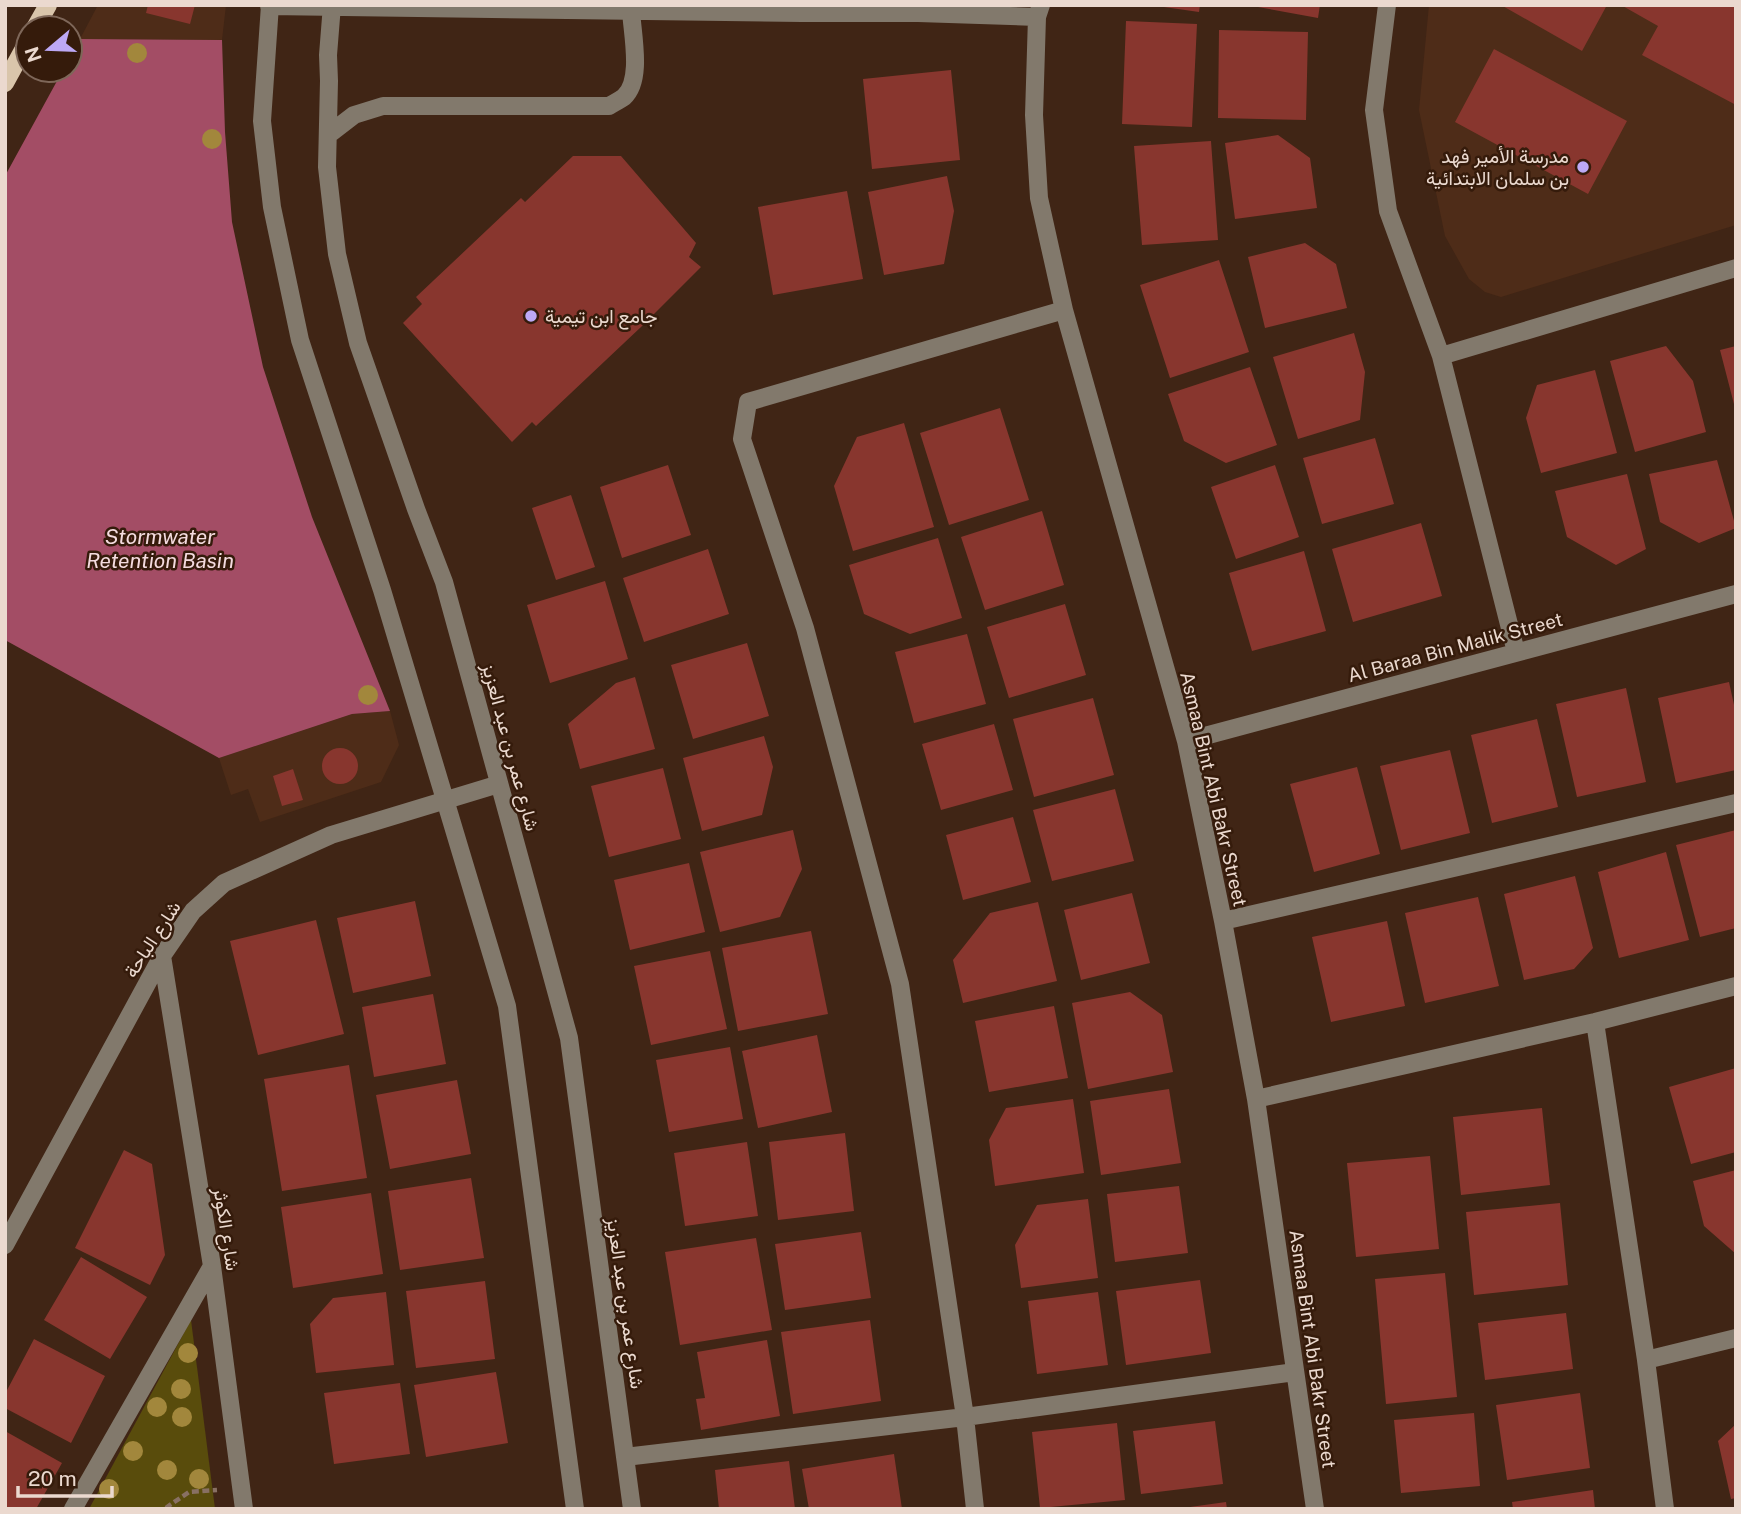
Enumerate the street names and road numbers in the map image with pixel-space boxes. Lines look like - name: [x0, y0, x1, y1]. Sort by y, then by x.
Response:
- street label: Al Baraa Bin Malik Street: [1345, 608, 1565, 686]
- street label: شارع عمر بن عبد العزيز: [476, 660, 544, 834]
- street label: Asmaa Bint Abi Bakr Street: [1176, 669, 1252, 909]
- street label: شارع الباحة: [119, 897, 187, 983]
- street label: شارع الكوثر: [207, 1185, 244, 1273]
- street label: شارع عمر بن عبد العزيز: [601, 1215, 649, 1390]
- street label: Asmaa Bint Abi Bakr Street: [1285, 1228, 1341, 1470]

